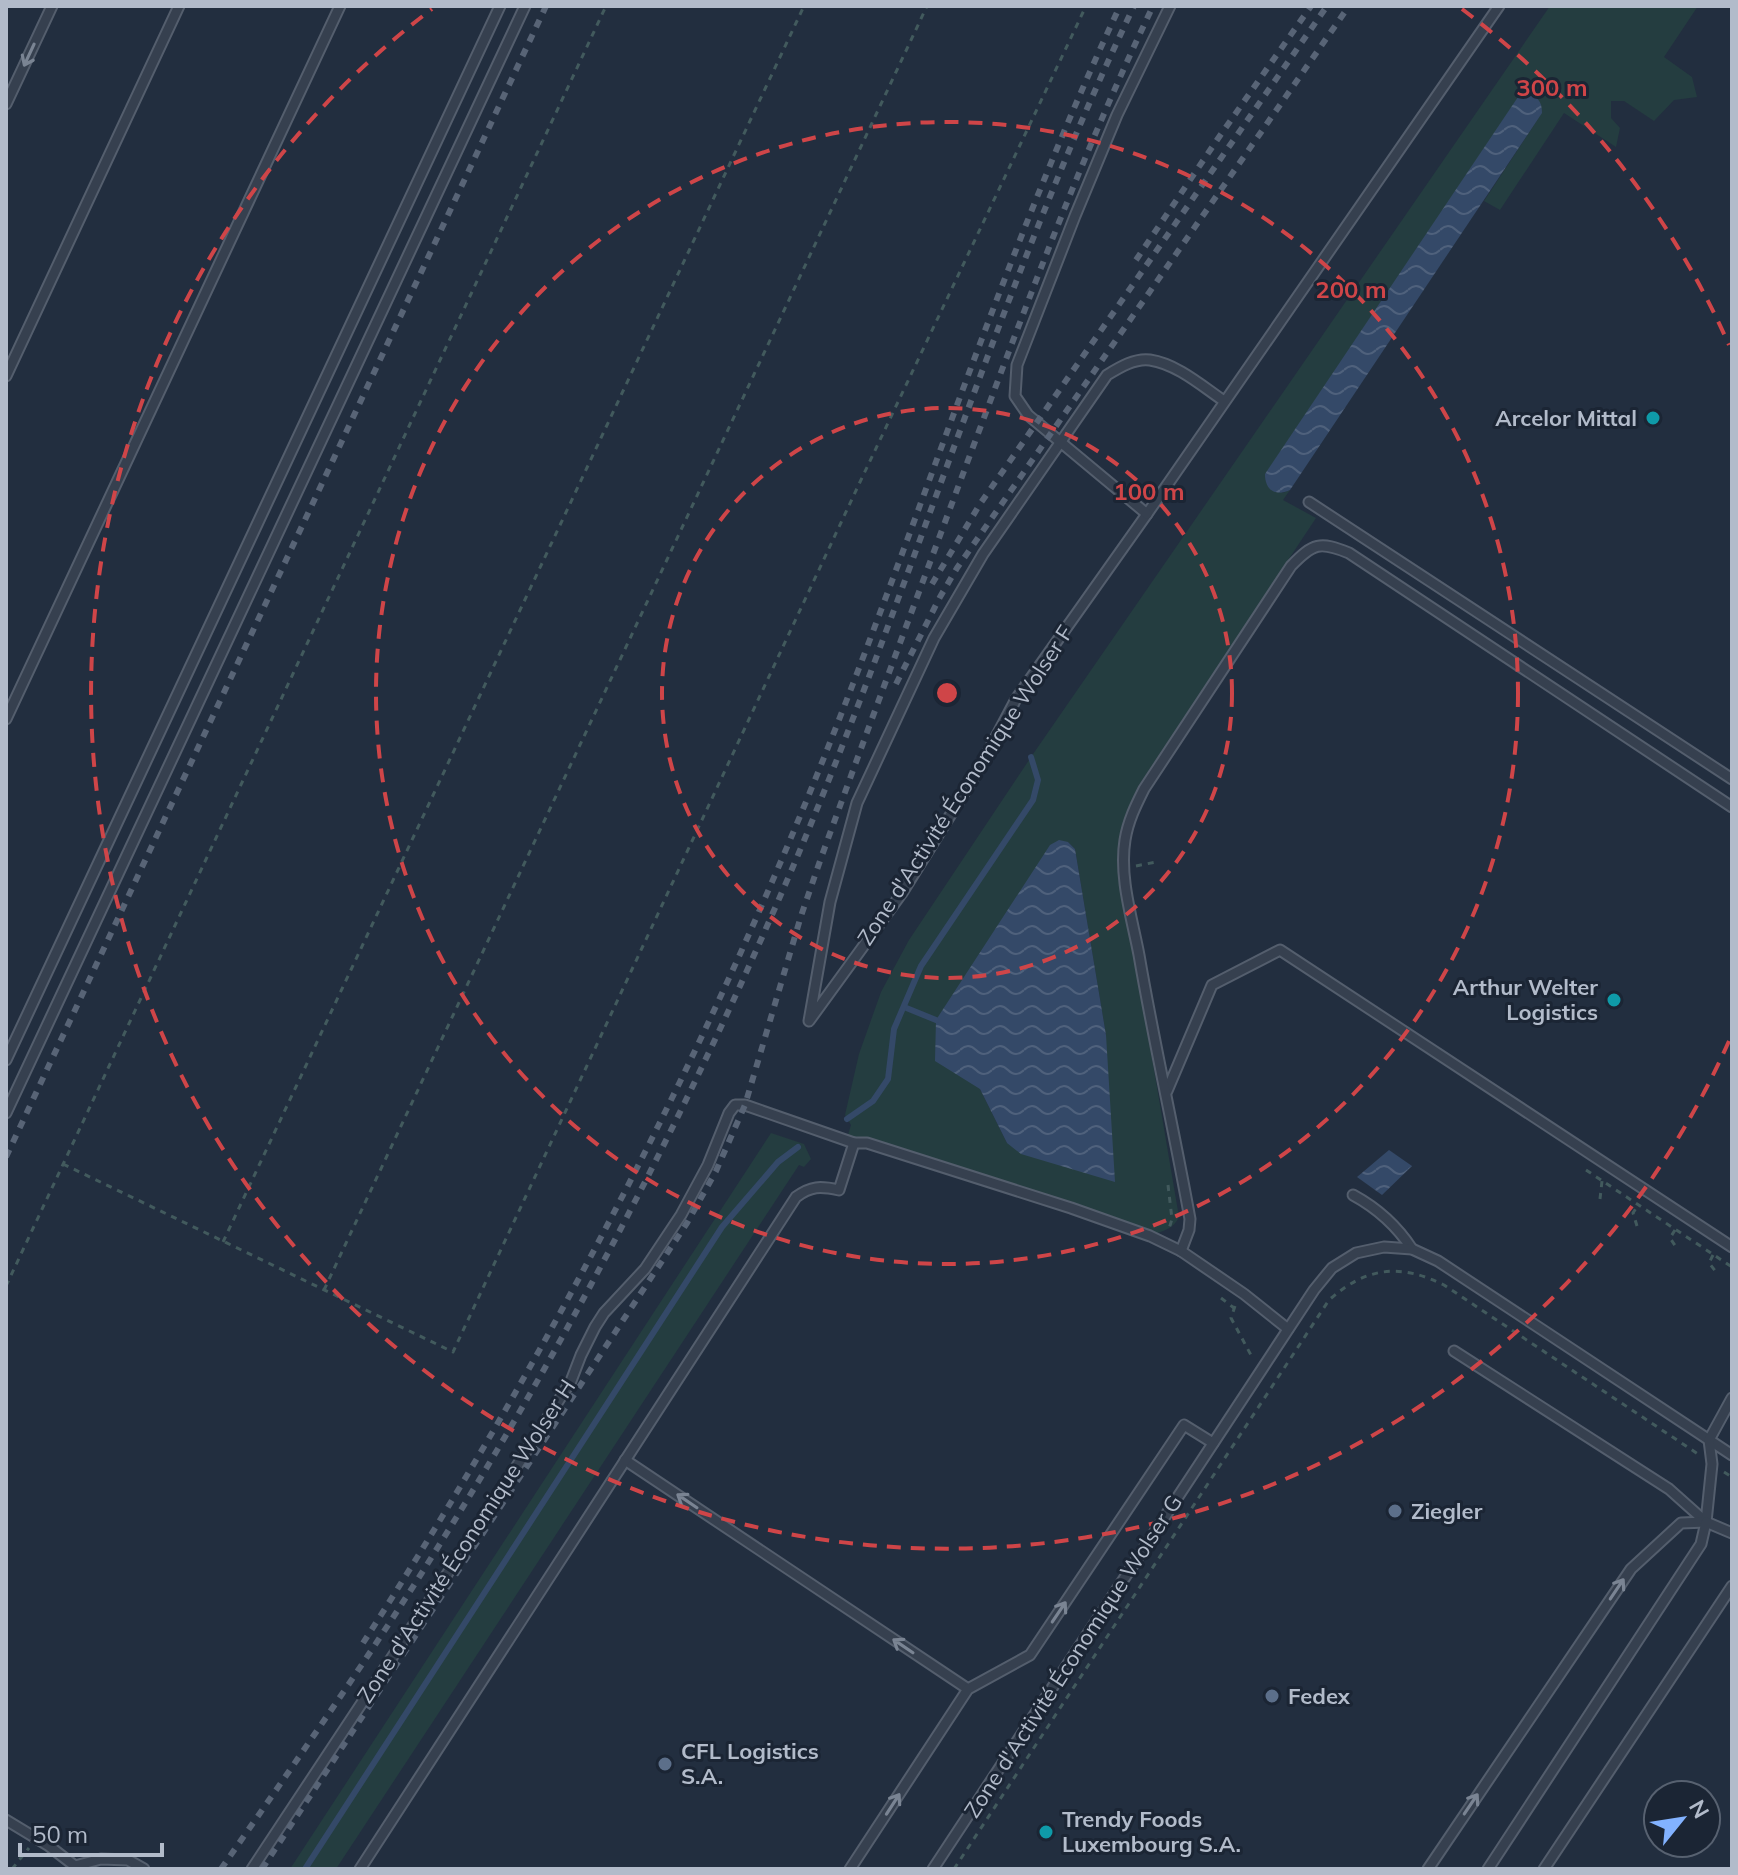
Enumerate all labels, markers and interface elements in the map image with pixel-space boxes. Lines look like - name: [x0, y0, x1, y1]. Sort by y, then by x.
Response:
- one-way arrow: [21, 43, 36, 67]
- text: 300 m: [1516, 72, 1588, 102]
- text: 200 m: [1315, 274, 1387, 304]
- place label: Arcelor Mittal: [1495, 404, 1637, 432]
- marker: Arcelor Mittal: [1644, 409, 1662, 427]
- text: 100 m: [1113, 476, 1185, 506]
- street label: Zone d'Activité Économique Wolser F: [851, 620, 1079, 950]
- centre of rings: [933, 679, 961, 707]
- place label: Arthur Welter Logistics: [1453, 973, 1598, 1026]
- marker: Arthur Welter Logistics: [1605, 991, 1623, 1009]
- street label: Zone d'Activité Économique Wolser H: [351, 1374, 581, 1708]
- street label: Zone d'Activité Économique Wolser G: [958, 1489, 1188, 1823]
- one-way arrow: [677, 1493, 699, 1510]
- place label: Ziegler: [1411, 1497, 1483, 1525]
- marker: Ziegler: [1386, 1502, 1404, 1520]
- one-way arrow: [1609, 1578, 1625, 1600]
- one-way arrow: [1052, 1601, 1068, 1624]
- one-way arrow: [893, 1638, 915, 1654]
- place label: Fedex: [1288, 1682, 1351, 1710]
- marker: Fedex: [1263, 1687, 1281, 1705]
- place label: CFL Logistics S.A.: [681, 1737, 819, 1790]
- marker: CFL Logistics S.A.: [656, 1755, 674, 1773]
- north arrow: [1642, 1779, 1722, 1859]
- one-way arrow: [885, 1793, 901, 1815]
- one-way arrow: [1463, 1793, 1479, 1816]
- text: N: [1683, 1795, 1716, 1823]
- place label: Trendy Foods Luxembourg S.A.: [1062, 1805, 1241, 1858]
- scale bar: [20, 1807, 162, 1857]
- text: 50 m: [32, 1819, 88, 1849]
- marker: Trendy Foods Luxembourg S.A.: [1037, 1823, 1055, 1841]

